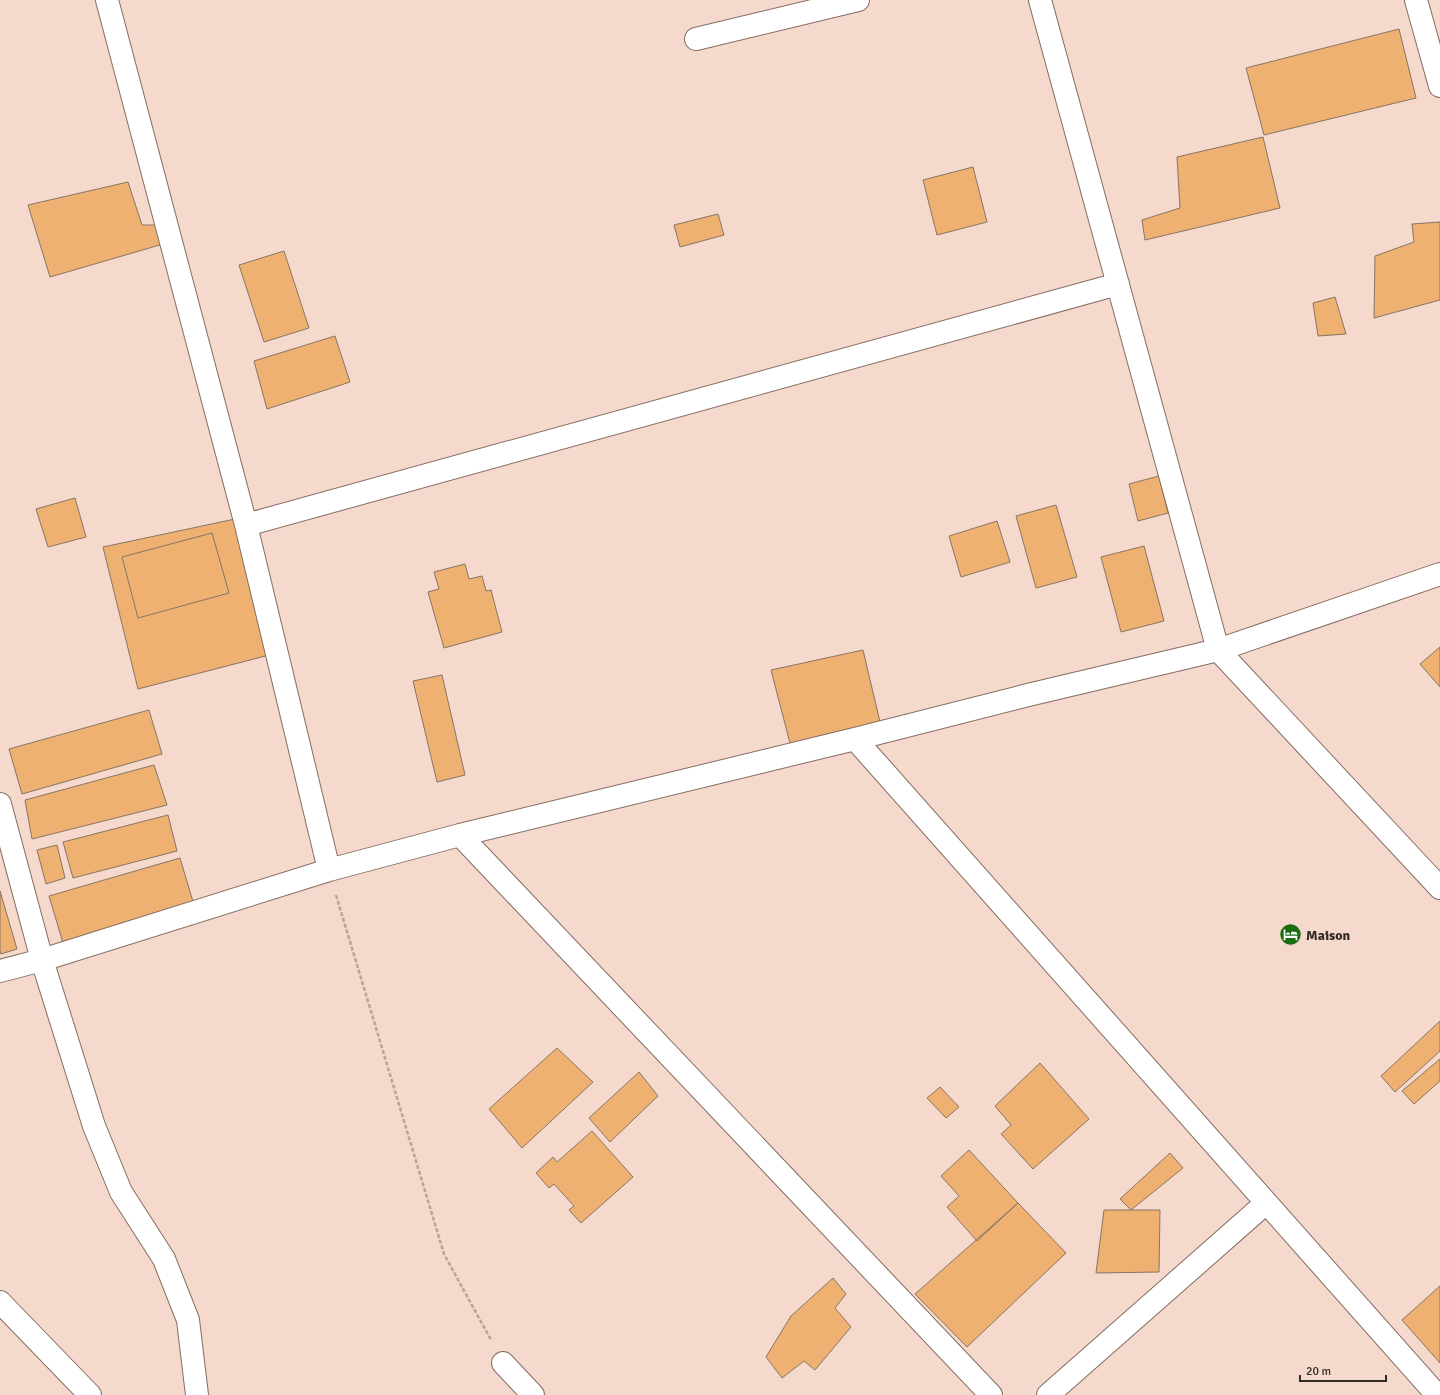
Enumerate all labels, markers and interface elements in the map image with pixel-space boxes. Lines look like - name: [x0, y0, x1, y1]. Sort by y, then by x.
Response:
- hotel icon: Maison: [1277, 922, 1303, 948]
- place label: Maison: [1306, 927, 1351, 944]
- scale bar: [1300, 1357, 1386, 1383]
- text: 20 m: [1306, 1364, 1331, 1379]

